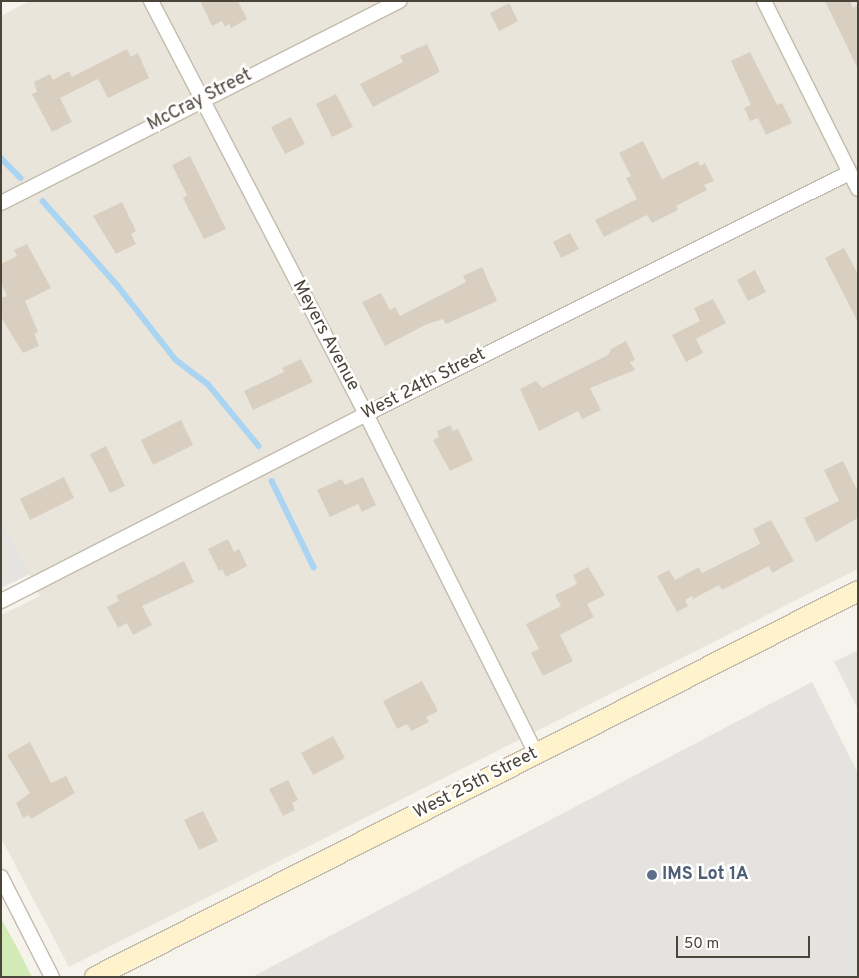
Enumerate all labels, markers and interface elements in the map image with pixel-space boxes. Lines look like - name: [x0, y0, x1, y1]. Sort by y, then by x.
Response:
- street label: McCray Street: [144, 65, 256, 137]
- street label: Meyers Avenue: [287, 277, 363, 395]
- street label: West 24th Street: [359, 345, 489, 425]
- street label: West 25th Street: [410, 743, 542, 825]
- place label: IMS Lot 1A: [662, 864, 749, 886]
- marker: IMS Lot 1A: [646, 869, 658, 881]
- scale bar: [679, 926, 813, 958]
- text: 50 m: [684, 935, 719, 954]

